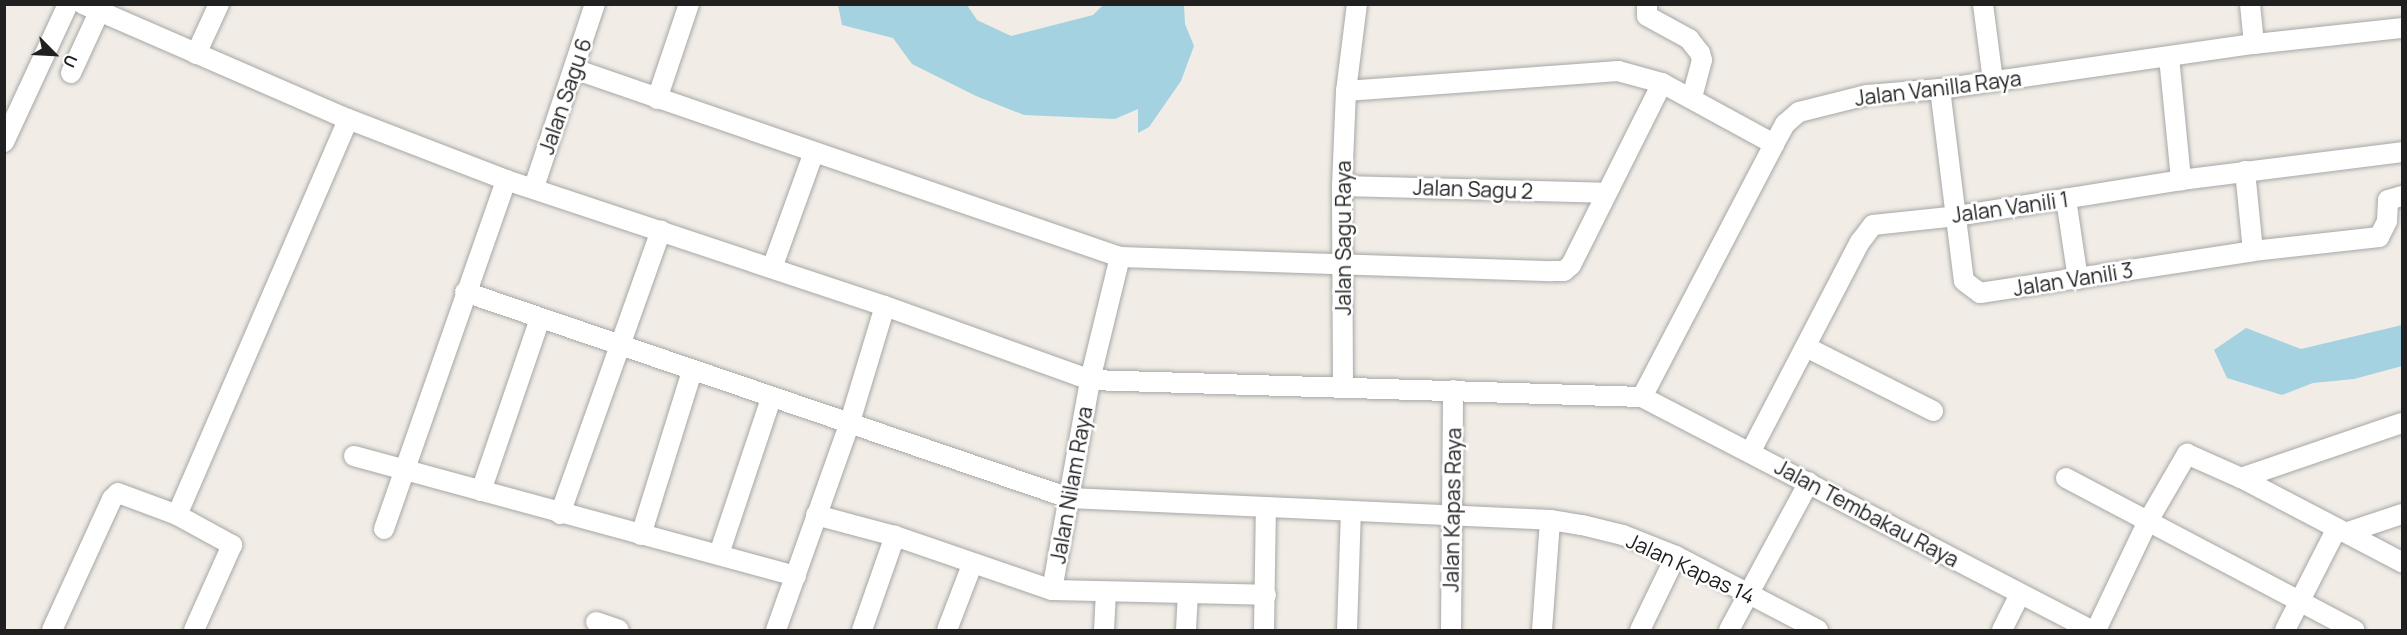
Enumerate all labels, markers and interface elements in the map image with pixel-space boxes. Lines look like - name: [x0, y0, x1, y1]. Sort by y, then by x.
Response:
- north arrow: [24, 24, 84, 84]
- street label: Jalan Sagu 6: [533, 35, 597, 157]
- text: U: [58, 52, 83, 71]
- street label: Jalan Vanilla Raya: [1853, 65, 2023, 111]
- street label: Jalan Sagu Raya: [1330, 161, 1356, 315]
- street label: Jalan Sagu 2: [1412, 174, 1534, 204]
- street label: Jalan Vanili 1: [1950, 186, 2070, 228]
- street label: Jalan Vanili 3: [2011, 257, 2135, 301]
- street label: Jalan Nilam Raya: [1045, 404, 1097, 566]
- street label: Jalan Kapas Raya: [1438, 427, 1466, 593]
- street label: Jalan Tembakau Raya: [1771, 454, 1963, 572]
- street label: Jalan Kapas 14: [1623, 527, 1759, 609]

